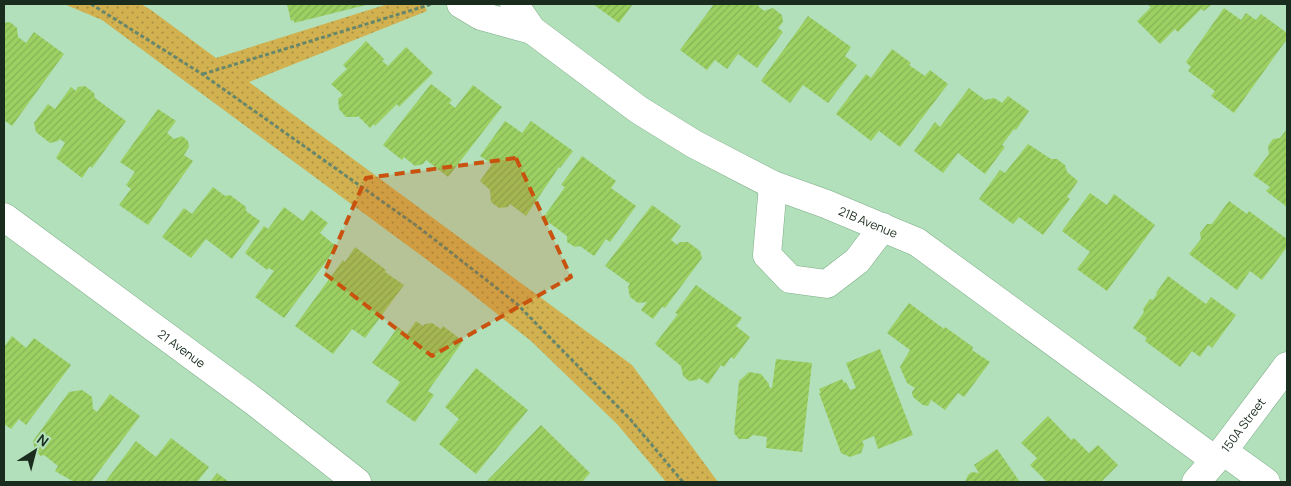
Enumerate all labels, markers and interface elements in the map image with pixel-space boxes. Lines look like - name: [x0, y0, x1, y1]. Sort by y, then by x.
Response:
- street label: 21B Avenue: [836, 202, 900, 242]
- street label: 21 Avenue: [155, 325, 209, 371]
- street label: 150A Street: [1217, 394, 1269, 456]
- north arrow: [10, 426, 60, 476]
- text: N: [33, 429, 53, 451]

